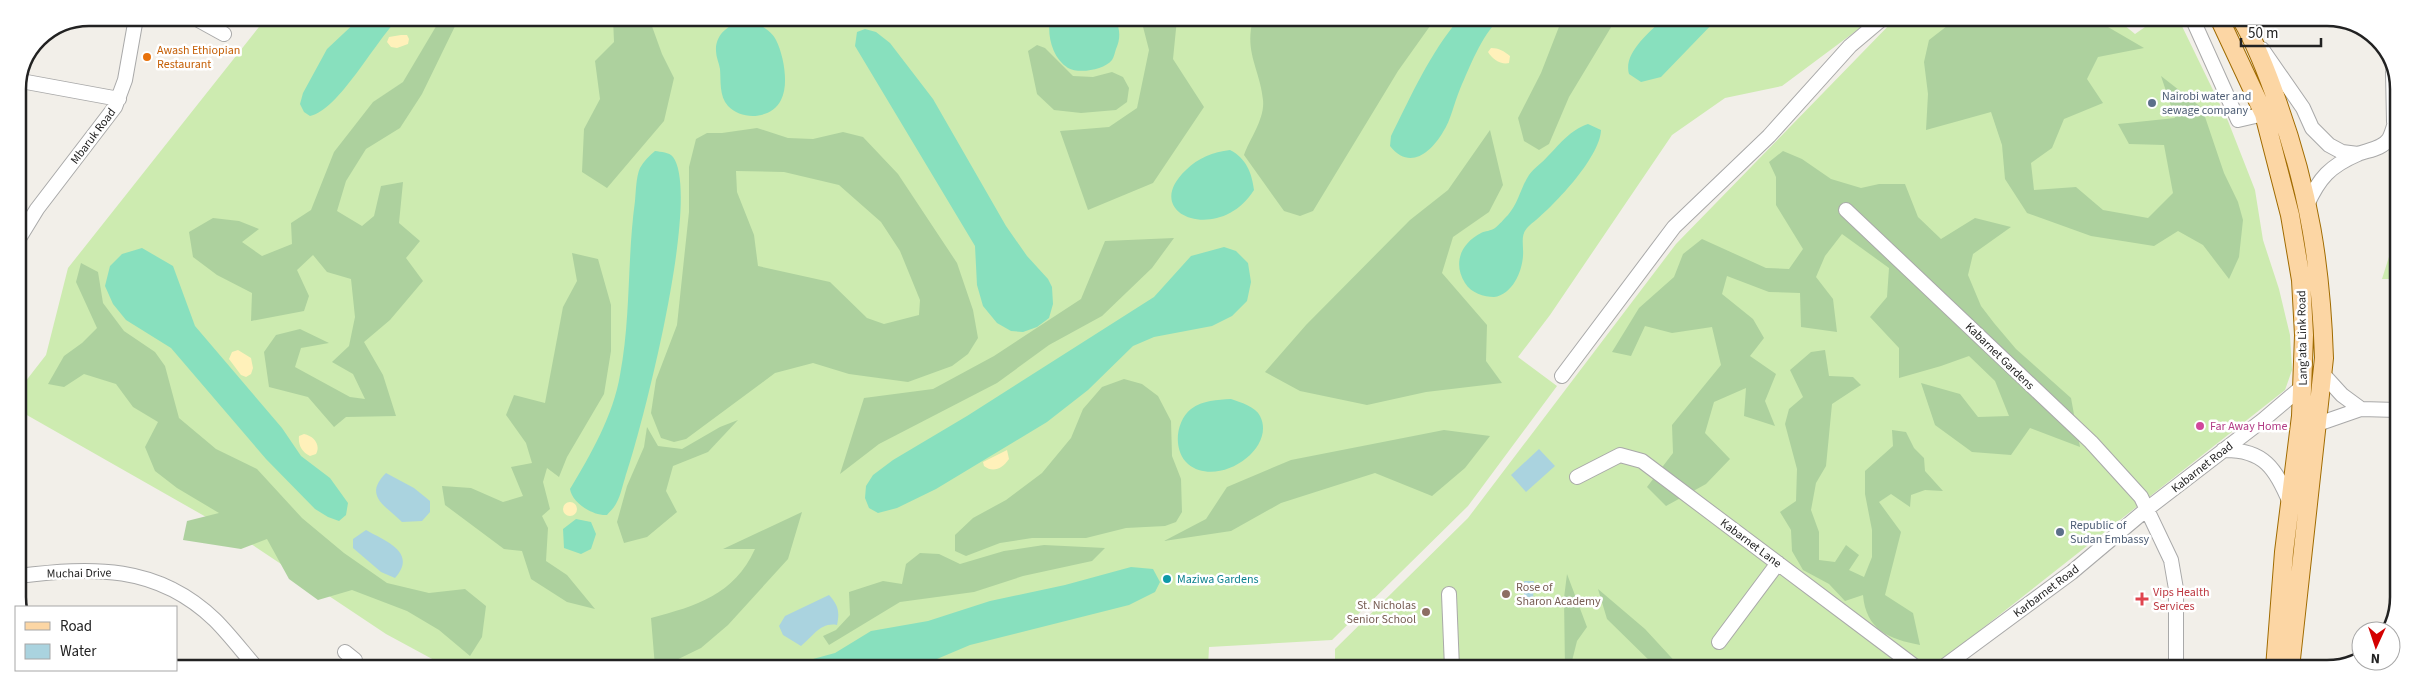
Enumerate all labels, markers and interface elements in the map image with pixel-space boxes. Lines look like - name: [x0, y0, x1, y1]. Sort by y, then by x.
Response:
- scale bar: [2241, 15, 2321, 47]
- text: 50 m: [2248, 23, 2278, 44]
- place label: Awash Ethiopian Restaurant: [157, 42, 240, 73]
- marker: Awash Ethiopian Restaurant: [141, 51, 153, 63]
- place label: Nairobi water and sewage company: [2162, 88, 2251, 119]
- marker: Nairobi water and sewage company: [2146, 97, 2158, 109]
- street label: Mbaruk Road: [67, 105, 120, 168]
- street label: Lang'ata Link Road: [2293, 290, 2312, 386]
- street label: Kabarnet Gardens: [1961, 319, 2038, 394]
- place label: Far Away Home: [2210, 418, 2287, 435]
- marker: Far Away Home: [2194, 420, 2206, 432]
- street label: Kabarnet Road: [2168, 438, 2237, 497]
- street label: Kabarnet Lane: [1716, 515, 1785, 572]
- place label: Republic of Sudan Embassy: [2070, 517, 2149, 548]
- marker: Republic of Sudan Embassy: [2054, 526, 2066, 538]
- street label: Karbarnet Road: [2010, 561, 2083, 622]
- street label: Muchai Drive: [47, 564, 112, 583]
- place label: Maziwa Gardens: [1177, 571, 1258, 588]
- marker: Maziwa Gardens: [1161, 573, 1173, 585]
- place label: Rose of Sharon Academy: [1516, 579, 1601, 610]
- place label: Vips Health Services: [2153, 584, 2210, 615]
- marker: Rose of Sharon Academy: [1500, 588, 1512, 600]
- marker: Vips Health Services: [2135, 592, 2149, 606]
- place label: St. Nicholas Senior School: [1347, 597, 1416, 628]
- legend: [15, 606, 178, 671]
- marker: St. Nicholas Senior School: [1420, 606, 1432, 618]
- text: Road: [60, 616, 92, 637]
- north arrow: [2351, 621, 2401, 671]
- text: Water: [60, 641, 97, 662]
- text: N: [2370, 648, 2381, 668]

